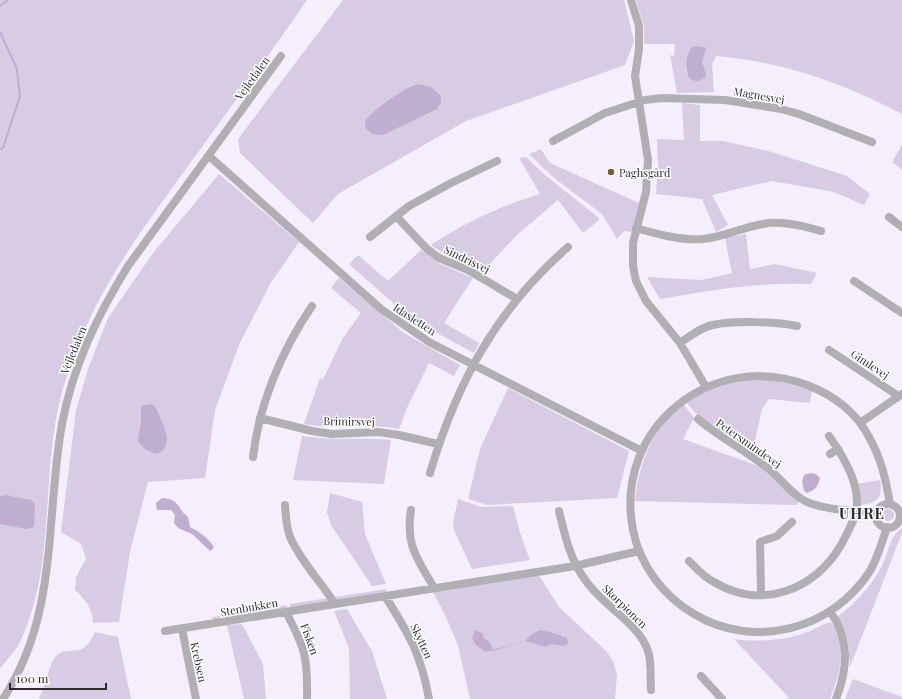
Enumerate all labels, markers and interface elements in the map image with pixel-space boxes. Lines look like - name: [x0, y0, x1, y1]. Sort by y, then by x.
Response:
- street label: Vejledalen: [231, 53, 273, 104]
- street label: Magnesvej: [732, 83, 786, 107]
- place label: Paghsgård: [619, 165, 671, 180]
- marker: Paghsgård: [606, 167, 616, 177]
- street label: Sindrisvej: [442, 242, 492, 276]
- street label: Idasletten: [391, 300, 440, 339]
- street label: Vejledalen: [56, 323, 90, 377]
- street label: Gimlevej: [848, 346, 892, 382]
- street label: Brimirsvej: [323, 413, 375, 429]
- street label: Petersmindevej: [713, 415, 785, 471]
- district label: UHRE: [839, 503, 885, 523]
- street label: Skorpionen: [599, 581, 651, 631]
- street label: Stenbukken: [219, 594, 279, 619]
- street label: Fisken: [297, 621, 323, 657]
- street label: Skytten: [407, 621, 437, 661]
- street label: Krebsen: [187, 641, 211, 684]
- scale bar: [10, 665, 106, 691]
- text: 100 m: [16, 670, 49, 686]

